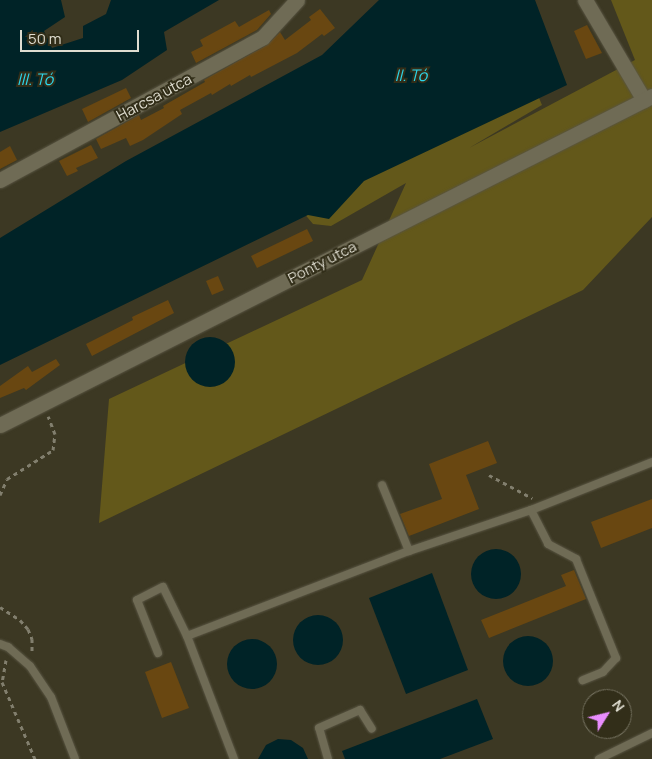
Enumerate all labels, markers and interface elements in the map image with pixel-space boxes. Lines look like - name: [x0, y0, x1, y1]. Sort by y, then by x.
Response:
- scale bar: [22, 20, 141, 52]
- text: 50 m: [28, 28, 62, 49]
- water label: II. Tó: [395, 65, 427, 85]
- water label: III. Tó: [17, 69, 53, 89]
- street label: Harcsa utca: [113, 70, 195, 124]
- street label: Ponty utca: [285, 237, 359, 287]
- north arrow: [582, 689, 632, 739]
- text: N: [608, 696, 629, 715]

